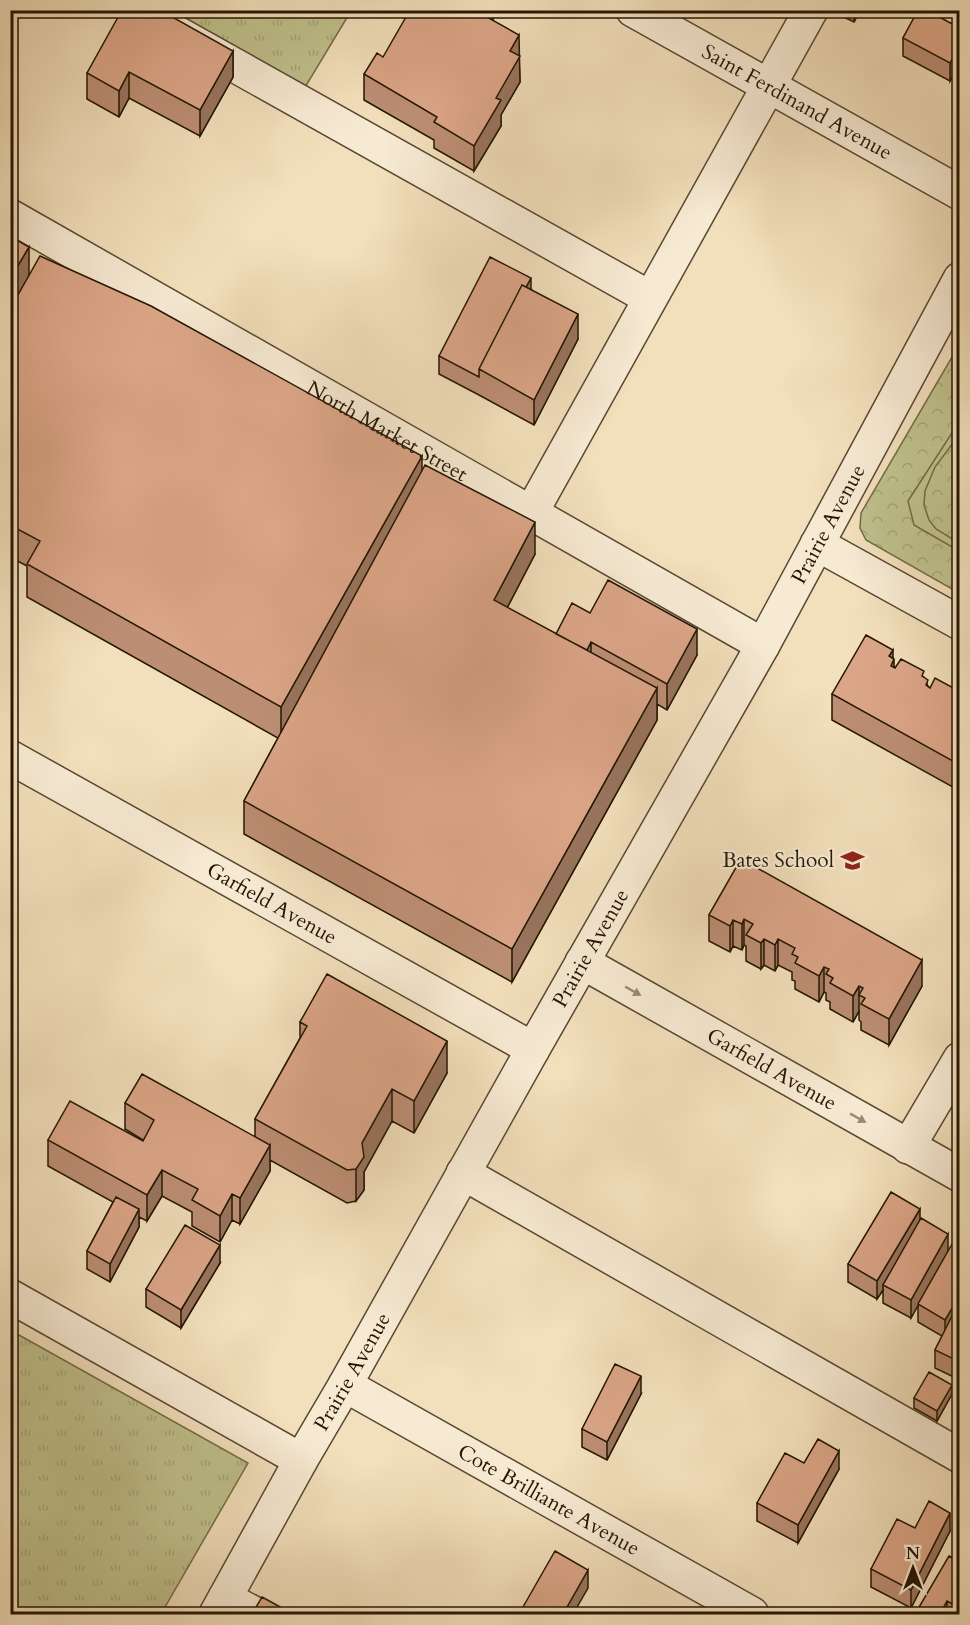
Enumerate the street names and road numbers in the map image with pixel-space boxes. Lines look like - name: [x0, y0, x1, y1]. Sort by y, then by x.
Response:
- street label: Saint Ferdinand Avenue: [697, 37, 897, 167]
- street label: North Market Street: [301, 373, 473, 488]
- street label: Prairie Avenue: [784, 459, 872, 589]
- street label: Garfield Avenue: [202, 855, 342, 951]
- street label: Prairie Avenue: [545, 884, 636, 1013]
- street label: Garfield Avenue: [702, 1021, 842, 1117]
- street label: Prairie Avenue: [307, 1307, 397, 1436]
- street label: Cote Brilliante Avenue: [453, 1437, 645, 1563]

